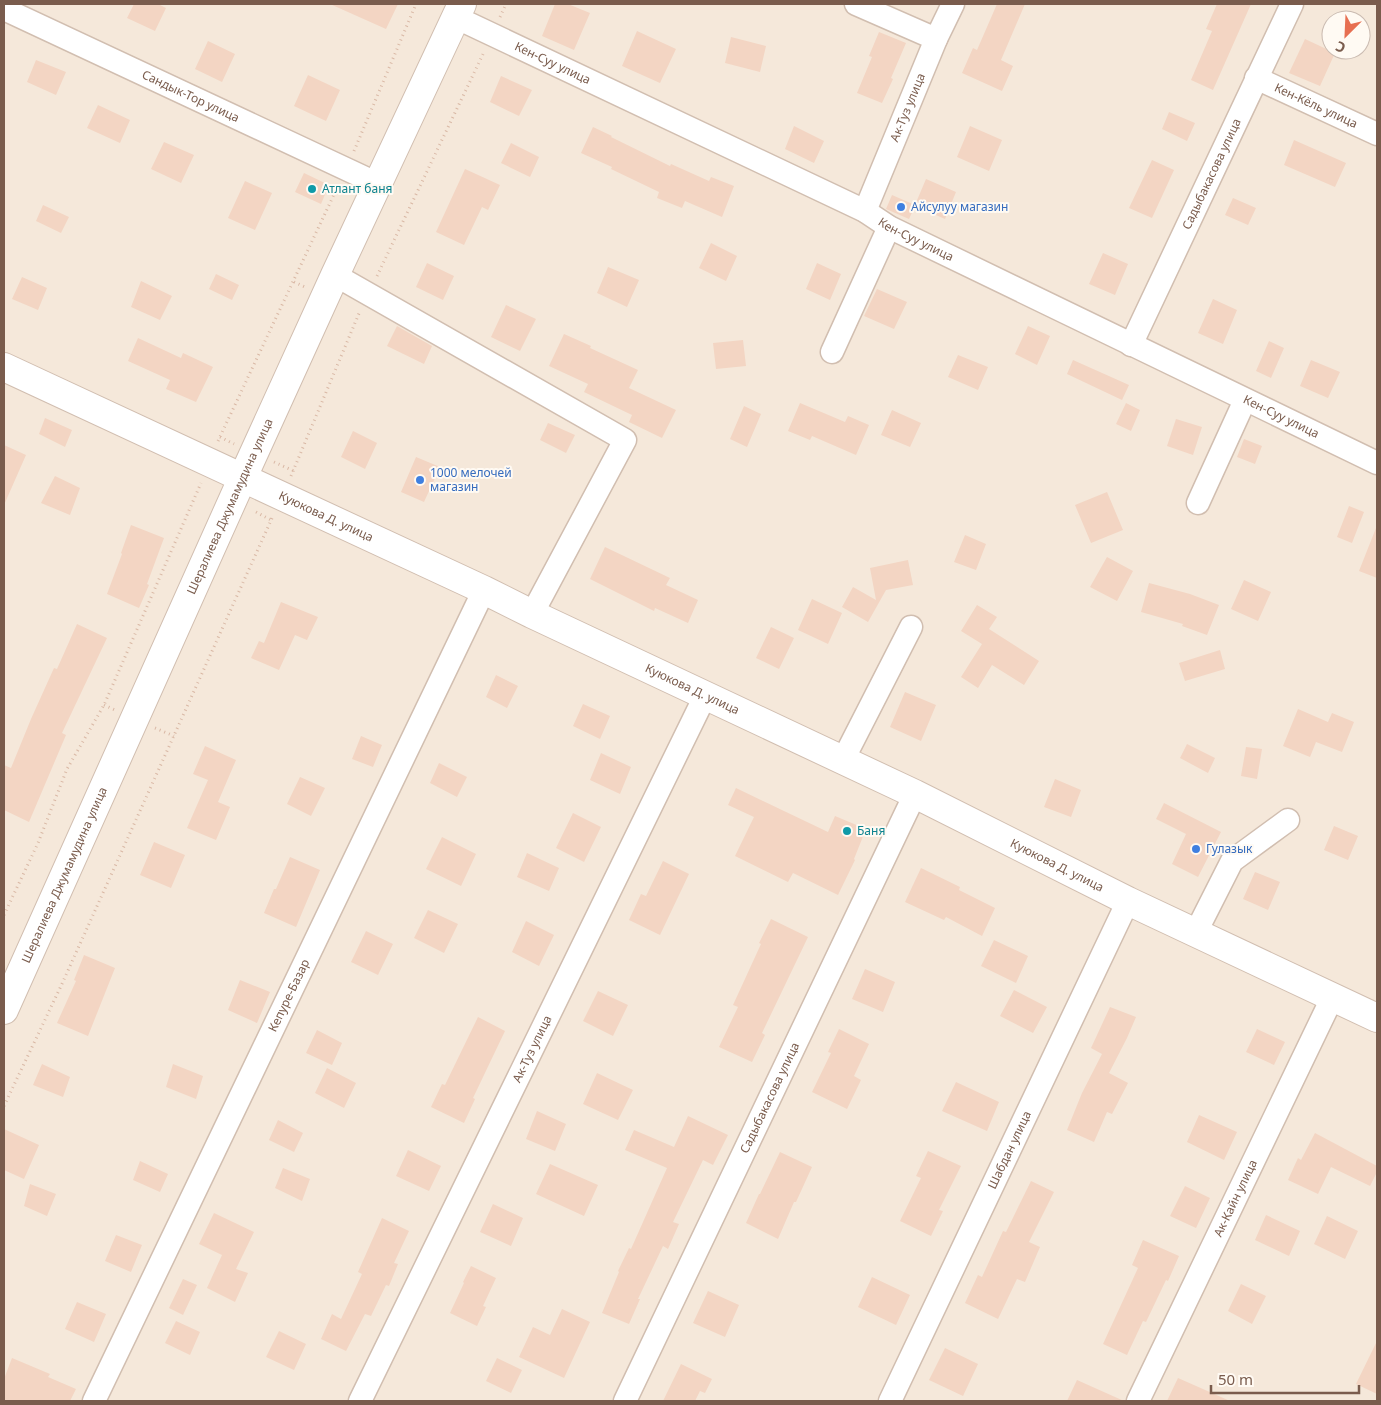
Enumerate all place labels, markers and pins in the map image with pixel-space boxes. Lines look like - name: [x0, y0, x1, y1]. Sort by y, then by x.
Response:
- place label: Атлант баня: [322, 180, 392, 197]
- marker: Атлант баня: [306, 183, 318, 195]
- place label: Айсулуу магазин: [911, 198, 1008, 215]
- marker: Айсулуу магазин: [895, 201, 907, 213]
- place label: 1000 мелочей магазин: [430, 464, 512, 495]
- marker: 1000 мелочей магазин: [414, 474, 426, 486]
- place label: Баня: [857, 822, 885, 839]
- marker: Баня: [841, 825, 853, 837]
- place label: Гулазык: [1206, 840, 1253, 857]
- marker: Гулазык: [1190, 843, 1202, 855]

